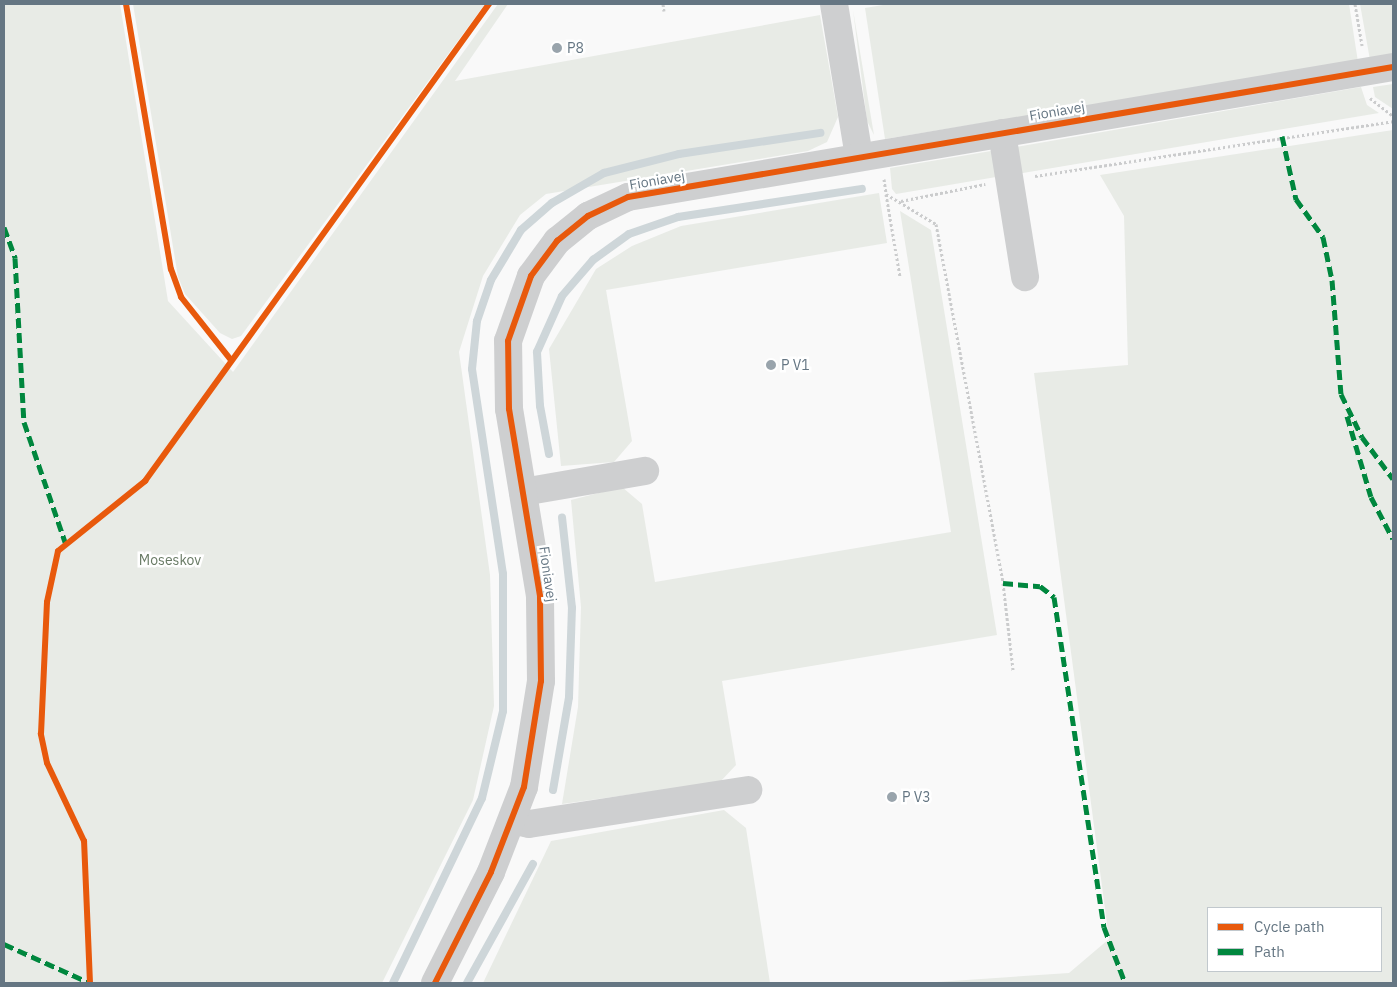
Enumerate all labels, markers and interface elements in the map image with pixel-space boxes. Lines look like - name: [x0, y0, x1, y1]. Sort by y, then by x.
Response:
- place label: P8: [567, 40, 584, 56]
- marker: P8: [551, 42, 563, 54]
- street label: Fioniavej: [1028, 98, 1086, 124]
- street label: Fioniavej: [628, 167, 686, 193]
- place label: P V1: [781, 357, 810, 373]
- marker: P V1: [765, 359, 777, 371]
- street label: Fioniavej: [536, 545, 560, 603]
- park label: Moseskov: [139, 552, 201, 568]
- place label: P V3: [902, 789, 931, 805]
- marker: P V3: [886, 791, 898, 803]
- legend: [1207, 907, 1382, 972]
- text: Cycle path: [1254, 917, 1325, 936]
- text: Path: [1254, 942, 1285, 961]

